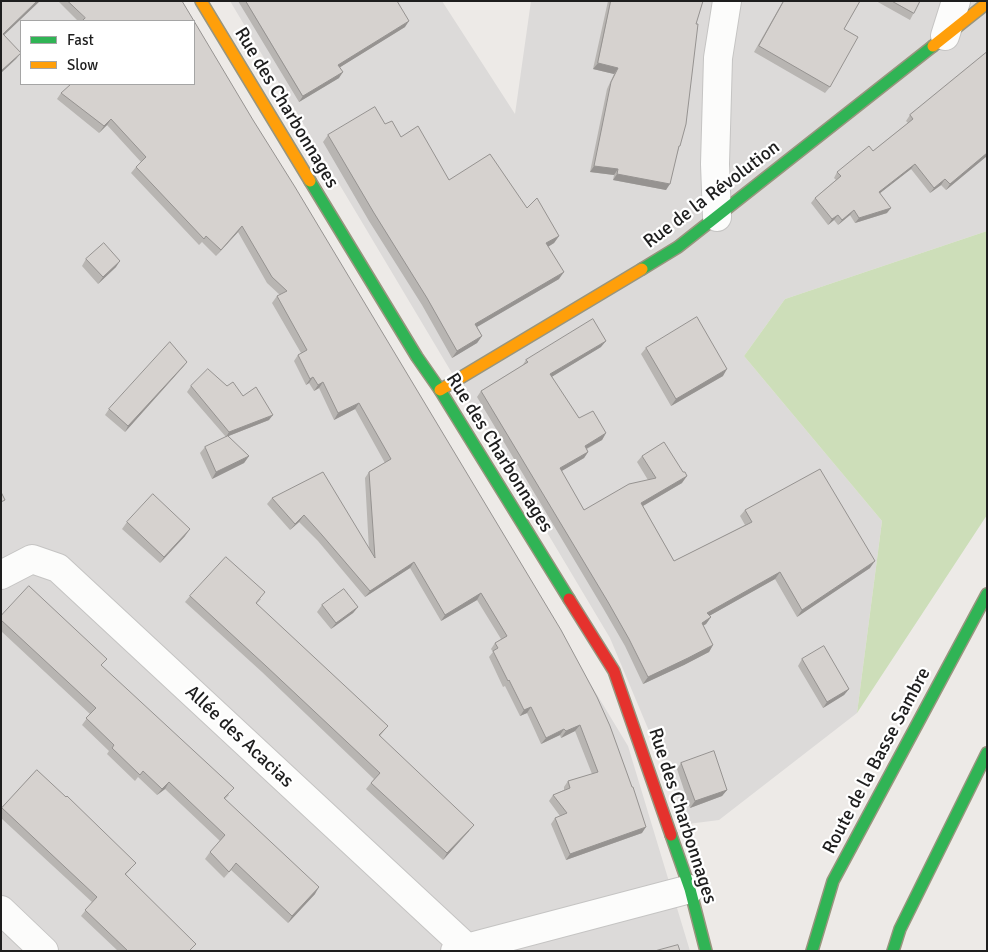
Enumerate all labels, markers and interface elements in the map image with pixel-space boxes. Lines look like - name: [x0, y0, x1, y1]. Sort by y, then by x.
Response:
- legend: [20, 20, 195, 85]
- street label: Rue des Charbonnages: [229, 23, 343, 193]
- text: Fast: [67, 31, 94, 49]
- text: Slow: [67, 56, 98, 74]
- street label: Rue de la Révolution: [639, 136, 785, 254]
- street label: Rue des Charbonnages: [441, 369, 557, 537]
- street label: Route de la Basse Sambre: [818, 664, 936, 858]
- street label: Allée des Acacias: [180, 681, 298, 793]
- street label: Rue des Charbonnages: [643, 725, 721, 907]

